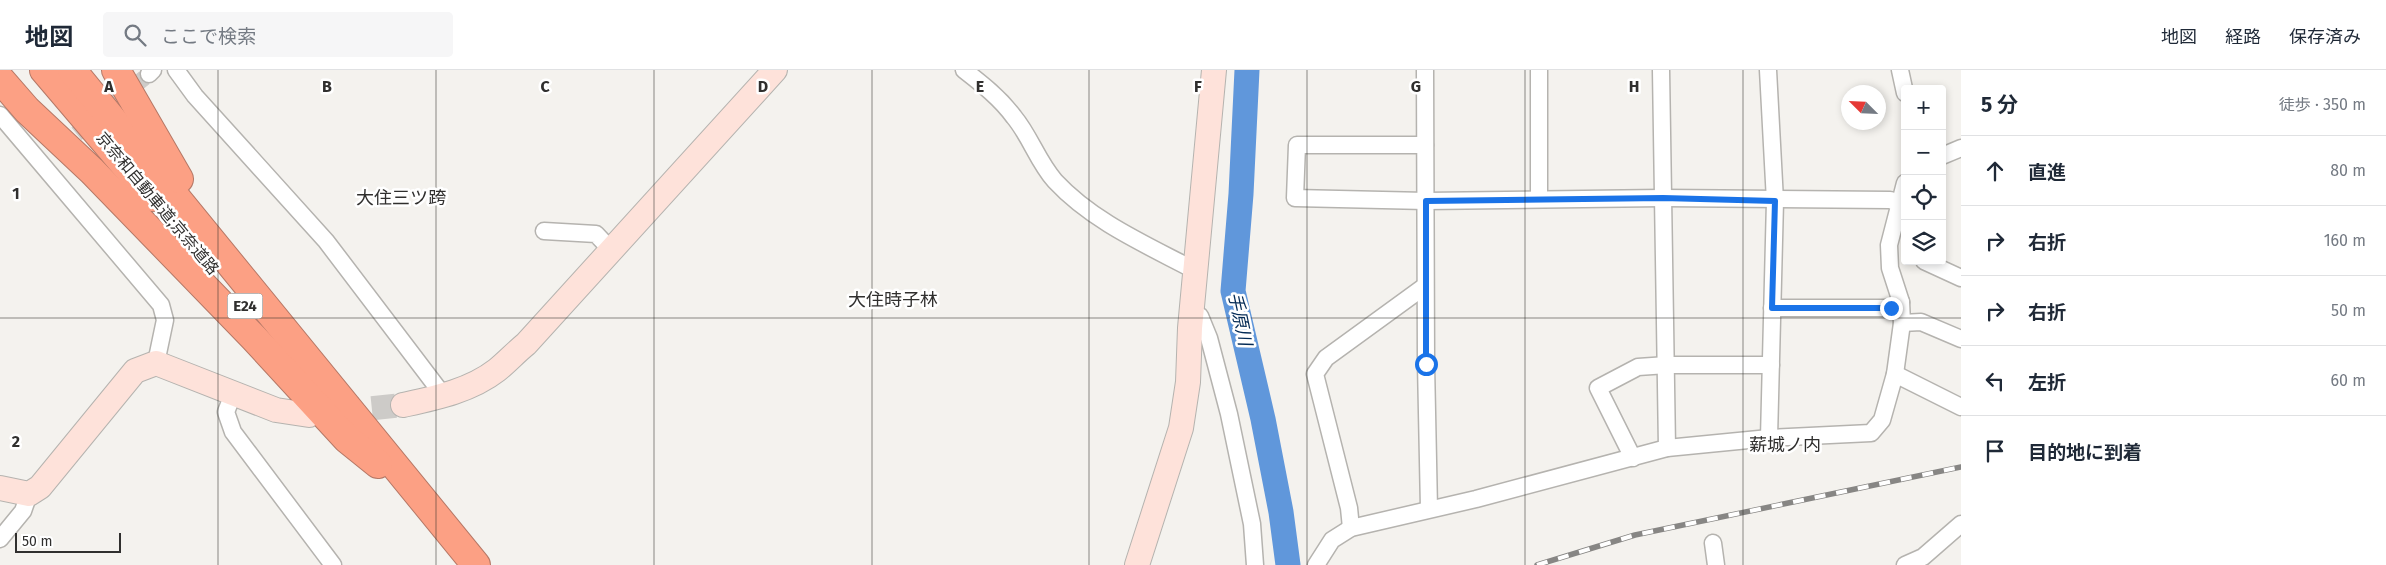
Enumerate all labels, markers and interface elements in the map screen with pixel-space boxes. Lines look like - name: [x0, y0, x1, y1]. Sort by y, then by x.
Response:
- search box: [103, 12, 453, 57]
- icon: search: [121, 21, 149, 49]
- text: 地図: [25, 23, 73, 51]
- text: ここで検索: [161, 25, 256, 48]
- text: 地図: [2161, 26, 2197, 48]
- text: 経路: [2225, 26, 2261, 48]
- text: 保存済み: [2289, 26, 2361, 48]
- text: A: [103, 77, 114, 96]
- text: B: [322, 77, 332, 96]
- text: C: [540, 77, 550, 96]
- text: D: [758, 77, 768, 96]
- text: E: [976, 77, 984, 96]
- text: F: [1194, 77, 1202, 96]
- text: G: [1411, 77, 1421, 96]
- text: H: [1629, 77, 1639, 96]
- north arrow: [1841, 85, 1886, 130]
- map controls: [1901, 85, 1946, 265]
- button: +: [1901, 85, 1946, 130]
- text: 5 分: [1981, 92, 2018, 118]
- text: 徒歩 · 350 m: [2279, 95, 2366, 114]
- street label: 京奈和自動車道;京奈道路: [93, 128, 223, 278]
- button: −: [1901, 130, 1946, 175]
- icon: ahead: [1981, 157, 2009, 185]
- text: 直進: [2028, 161, 2066, 184]
- text: 80 m: [2330, 161, 2366, 180]
- button: locate: [1901, 175, 1946, 220]
- text: 1: [12, 184, 20, 203]
- district label: 大住三ツ跨: [356, 187, 446, 209]
- button: layers: [1901, 220, 1946, 265]
- icon: right: [1981, 227, 2009, 255]
- text: 右折: [2028, 231, 2066, 254]
- text: 160 m: [2324, 231, 2366, 250]
- district label: 大住時子林: [848, 289, 938, 311]
- water label: 手原川: [1224, 290, 1257, 350]
- road number: E24: [228, 294, 262, 318]
- route end: [1880, 297, 1903, 320]
- icon: right: [1981, 297, 2009, 325]
- text: 右折: [2028, 301, 2066, 324]
- text: 50 m: [2331, 301, 2366, 320]
- route start: [1415, 353, 1438, 376]
- icon: left: [1981, 367, 2009, 395]
- text: 左折: [2028, 371, 2066, 394]
- text: 60 m: [2331, 371, 2366, 390]
- text: 2: [12, 432, 20, 451]
- district label: 薪城ノ内: [1749, 434, 1821, 456]
- icon: arrive: [1981, 437, 2009, 465]
- text: 目的地に到着: [2028, 441, 2142, 464]
- scale bar: [15, 530, 121, 553]
- text: 50 m: [22, 533, 53, 550]

